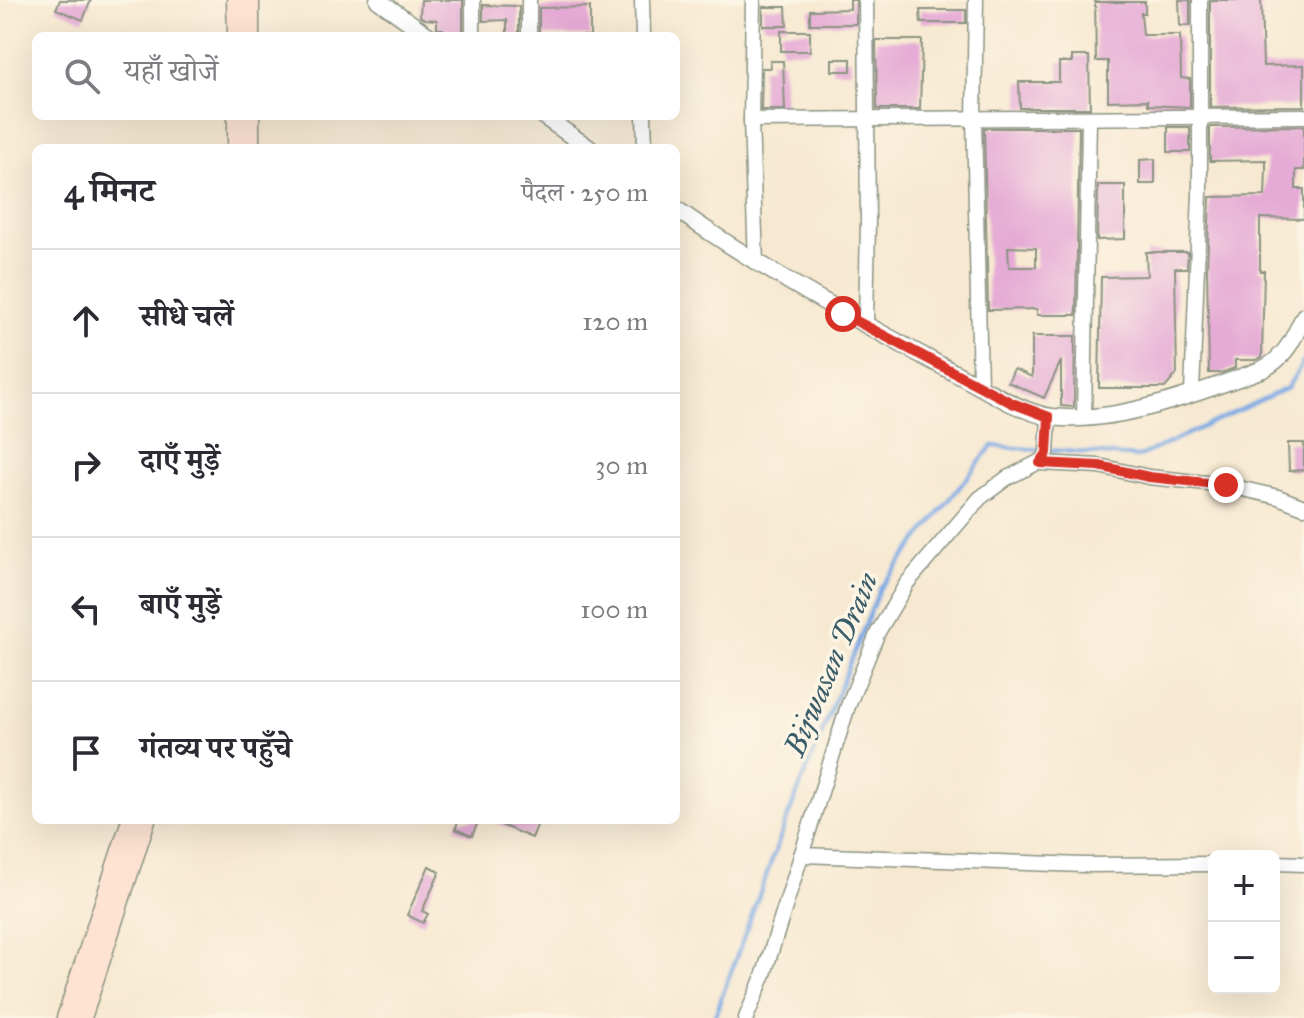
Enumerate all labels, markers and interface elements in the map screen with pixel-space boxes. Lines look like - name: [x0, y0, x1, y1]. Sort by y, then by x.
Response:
- search box: [32, 32, 680, 120]
- text: यहाँ खोजें: [124, 53, 218, 89]
- icon: search: [60, 54, 104, 98]
- text: 4 मिनट: [64, 170, 155, 211]
- text: पैदल · 250 m: [521, 176, 648, 208]
- route start: [825, 296, 861, 332]
- text: सीधे चलें: [140, 298, 233, 334]
- icon: ahead: [64, 299, 108, 343]
- text: 120 m: [582, 305, 648, 337]
- text: दाएँ मुड़ें: [140, 442, 220, 478]
- icon: right: [64, 443, 108, 487]
- text: 30 m: [595, 449, 648, 481]
- route end: [1208, 467, 1244, 503]
- water label: Bijwasan Drain: [775, 567, 886, 763]
- text: बाएँ मुड़ें: [140, 586, 221, 622]
- icon: left: [64, 587, 108, 631]
- text: 100 m: [580, 593, 648, 625]
- text: गंतव्य पर पहुँचे: [140, 730, 292, 766]
- icon: arrive: [64, 731, 108, 775]
- map controls: [1208, 850, 1280, 994]
- button: +: [1208, 850, 1280, 922]
- button: −: [1208, 922, 1280, 994]

